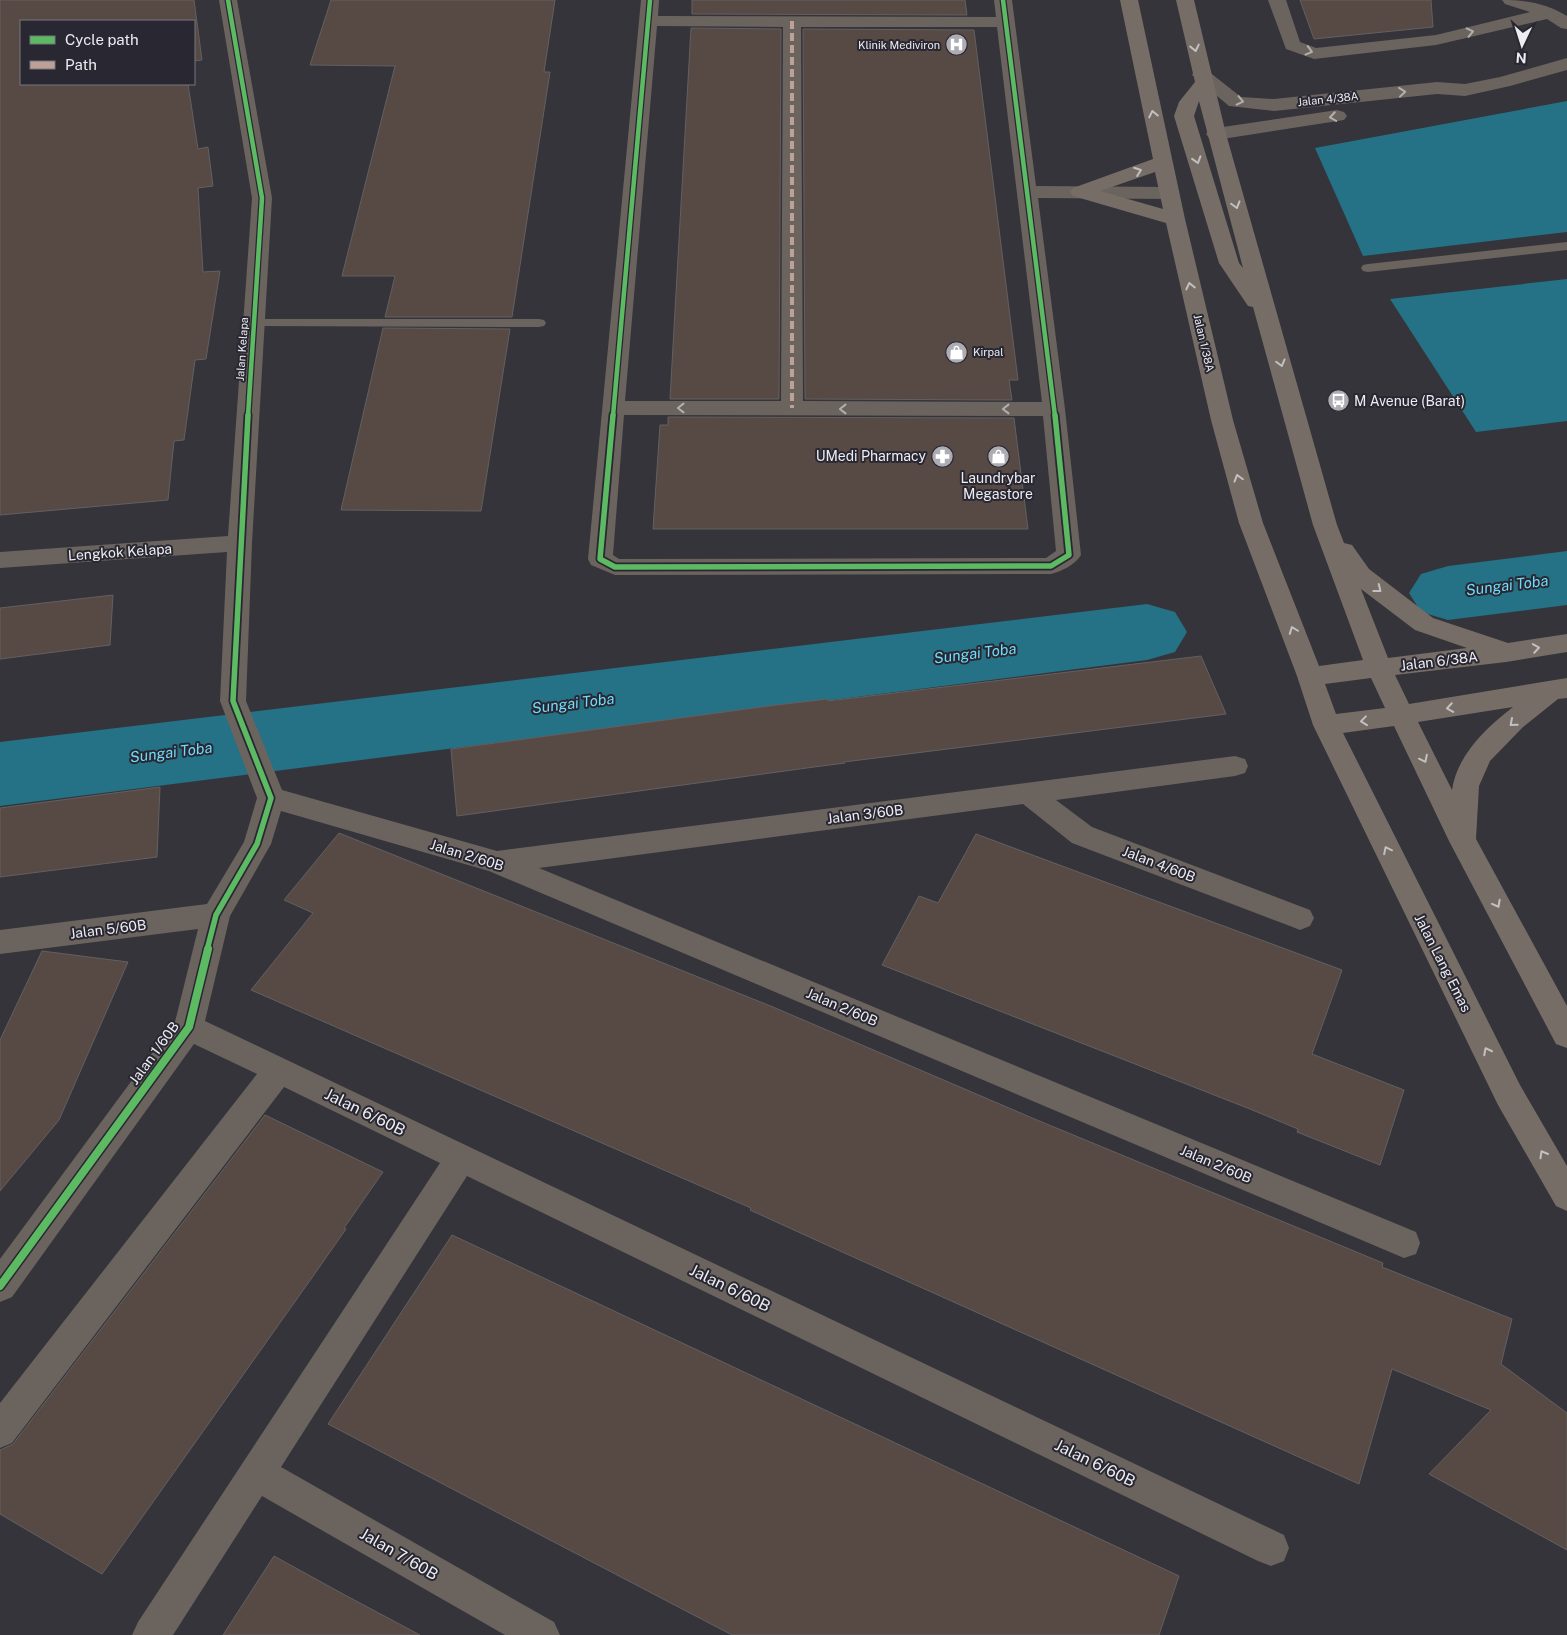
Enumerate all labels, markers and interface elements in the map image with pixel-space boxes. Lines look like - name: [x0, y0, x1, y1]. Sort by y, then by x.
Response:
- legend: [20, 20, 195, 85]
- north arrow: [1497, 20, 1547, 70]
- one-way arrow: [1465, 27, 1474, 38]
- text: Cycle path: [65, 31, 139, 48]
- hospital icon: Klinik Mediviron: [944, 33, 968, 57]
- place label: Klinik Mediviron: [858, 39, 940, 51]
- one-way arrow: [1189, 43, 1200, 52]
- one-way arrow: [1305, 45, 1314, 56]
- text: N: [1515, 50, 1527, 66]
- text: Path: [65, 56, 97, 73]
- one-way arrow: [1398, 87, 1406, 98]
- street label: Jalan 4/38A: [1297, 90, 1359, 108]
- one-way arrow: [1236, 95, 1245, 106]
- one-way arrow: [1148, 110, 1158, 119]
- one-way arrow: [1328, 111, 1336, 122]
- one-way arrow: [1192, 155, 1202, 163]
- one-way arrow: [1133, 167, 1142, 177]
- one-way arrow: [1230, 200, 1240, 209]
- one-way arrow: [1185, 282, 1196, 290]
- street label: Jalan 1/38A: [1192, 313, 1217, 373]
- street label: Jalan Kelapa: [234, 317, 250, 381]
- shop icon: Kirpal: [945, 340, 969, 364]
- place label: Kirpal: [973, 346, 1004, 358]
- one-way arrow: [1275, 358, 1285, 366]
- bus stop icon: M Avenue (Barat): [1326, 389, 1350, 413]
- place label: M Avenue (Barat): [1354, 393, 1465, 409]
- one-way arrow: [676, 403, 684, 413]
- one-way arrow: [839, 404, 846, 414]
- one-way arrow: [1001, 404, 1009, 414]
- pharmacy icon: UMedi Pharmacy: [930, 444, 954, 468]
- shop icon: Laundrybar Megastore: [986, 444, 1010, 468]
- place label: UMedi Pharmacy: [816, 448, 927, 464]
- place label: Laundrybar Megastore: [961, 470, 1035, 502]
- one-way arrow: [1234, 474, 1244, 482]
- street label: Lengkok Kelapa: [67, 540, 173, 564]
- water label: Sungai Toba: [1465, 572, 1549, 598]
- one-way arrow: [1372, 583, 1381, 591]
- one-way arrow: [1289, 627, 1299, 635]
- water label: Sungai Toba: [933, 640, 1017, 666]
- one-way arrow: [1532, 643, 1541, 653]
- street label: Jalan 6/38A: [1399, 648, 1479, 674]
- water label: Sungai Toba: [531, 690, 615, 716]
- one-way arrow: [1445, 702, 1454, 712]
- one-way arrow: [1360, 715, 1368, 725]
- one-way arrow: [1509, 717, 1518, 726]
- water label: Sungai Toba: [129, 739, 213, 765]
- one-way arrow: [1418, 754, 1428, 763]
- street label: Jalan 3/60B: [826, 801, 904, 827]
- street label: Jalan 2/60B: [428, 836, 506, 874]
- street label: Jalan 4/60B: [1120, 843, 1198, 885]
- one-way arrow: [1383, 846, 1393, 855]
- one-way arrow: [1491, 899, 1501, 908]
- street label: Jalan Lang Emas: [1411, 911, 1475, 1015]
- street label: Jalan 5/60B: [69, 916, 147, 942]
- street label: Jalan 2/60B: [804, 985, 880, 1029]
- street label: Jalan 1/60B: [126, 1018, 182, 1088]
- one-way arrow: [1483, 1047, 1493, 1056]
- street label: Jalan 6/60B: [321, 1084, 409, 1140]
- street label: Jalan 2/60B: [1178, 1142, 1254, 1186]
- one-way arrow: [1539, 1151, 1549, 1160]
- street label: Jalan 6/60B: [686, 1260, 774, 1316]
- street label: Jalan 6/60B: [1051, 1435, 1139, 1491]
- street label: Jalan 7/60B: [356, 1524, 442, 1584]

